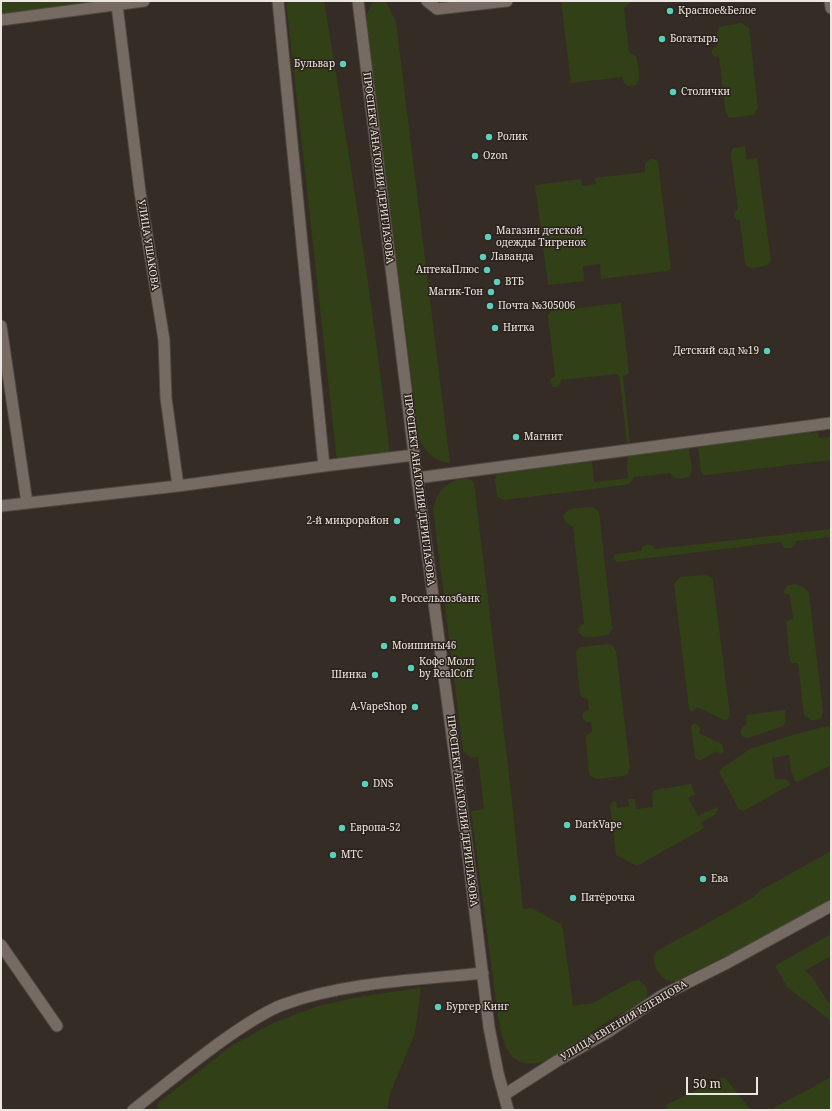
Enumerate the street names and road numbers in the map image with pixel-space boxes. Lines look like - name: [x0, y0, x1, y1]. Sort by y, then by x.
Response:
- street label: ПРОСПЕКТ АНАТОЛИЯ ДЕРИГЛАЗОВА: [360, 72, 396, 264]
- street label: УЛИЦА УШАКОВА: [135, 199, 161, 291]
- street label: ПРОСПЕКТ АНАТОЛИЯ ДЕРИГЛАЗОВА: [401, 394, 437, 586]
- street label: ПРОСПЕКТ АНАТОЛИЯ ДЕРИГЛАЗОВА: [444, 715, 480, 907]
- street label: УЛИЦА ЕВГЕНИЯ КЛЕВЦОВА: [559, 978, 689, 1064]

